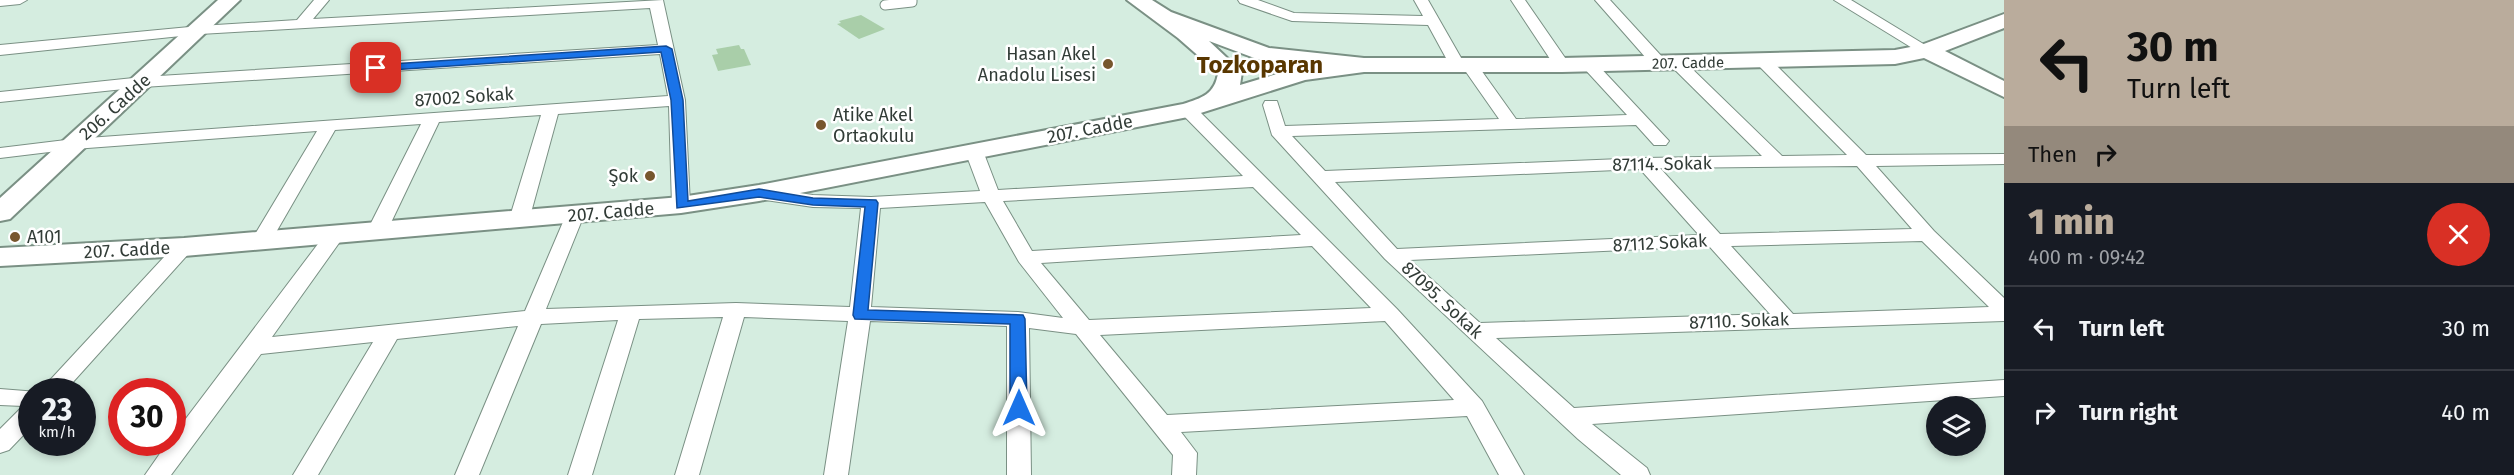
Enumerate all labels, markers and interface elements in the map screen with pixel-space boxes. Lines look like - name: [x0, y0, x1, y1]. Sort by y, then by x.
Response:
- text: 30 m: [2127, 22, 2219, 72]
- icon: left: [2028, 24, 2106, 102]
- pin: [350, 42, 401, 93]
- place label: Hasan Akel Anadolu Lisesi: [978, 43, 1096, 86]
- icon: arrive: [359, 51, 392, 84]
- district label: Tozkoparan: [1197, 51, 1323, 79]
- street label: 207. Cadde: [1652, 53, 1724, 73]
- marker: Hasan Akel Anadolu Lisesi: [1101, 57, 1115, 71]
- street label: 206. Cadde: [75, 69, 155, 145]
- text: Turn left: [2127, 73, 2230, 105]
- street label: 87002 Sokak: [414, 83, 515, 111]
- place label: Atike Akel Ortaokulu: [833, 104, 914, 147]
- street label: 207. Cadde: [1045, 110, 1135, 148]
- marker: Atike Akel Ortaokulu: [814, 118, 828, 132]
- icon: right: [2089, 138, 2122, 171]
- text: Then: [2028, 141, 2077, 168]
- street label: 87114. Sokak: [1612, 152, 1713, 176]
- place label: Şok: [608, 165, 639, 187]
- marker: Şok: [643, 169, 657, 183]
- street label: 207. Cadde: [567, 197, 655, 227]
- text: 1 min: [2028, 200, 2114, 244]
- button: close: [2427, 203, 2490, 266]
- place label: A101: [27, 226, 62, 248]
- street label: 87112 Sokak: [1612, 229, 1709, 256]
- marker: A101: [8, 230, 22, 244]
- street label: 207. Cadde: [83, 237, 171, 263]
- text: 400 m · 09:42: [2028, 245, 2145, 269]
- street label: 87095. Sokak: [1397, 257, 1488, 344]
- street label: 87110. Sokak: [1689, 308, 1790, 334]
- icon: left: [2028, 312, 2061, 345]
- text: Turn left: [2079, 315, 2164, 342]
- text: 30 m: [2442, 315, 2490, 342]
- position arrow: [987, 376, 1051, 440]
- speed limit sign: 30: [108, 378, 186, 456]
- text: 23: [42, 392, 72, 428]
- map controls: [1926, 396, 1986, 456]
- button: layers: [1926, 396, 1986, 456]
- icon: right: [2028, 396, 2061, 429]
- text: Turn right: [2079, 399, 2178, 426]
- text: 40 m: [2441, 399, 2490, 426]
- text: km/h: [38, 423, 76, 441]

